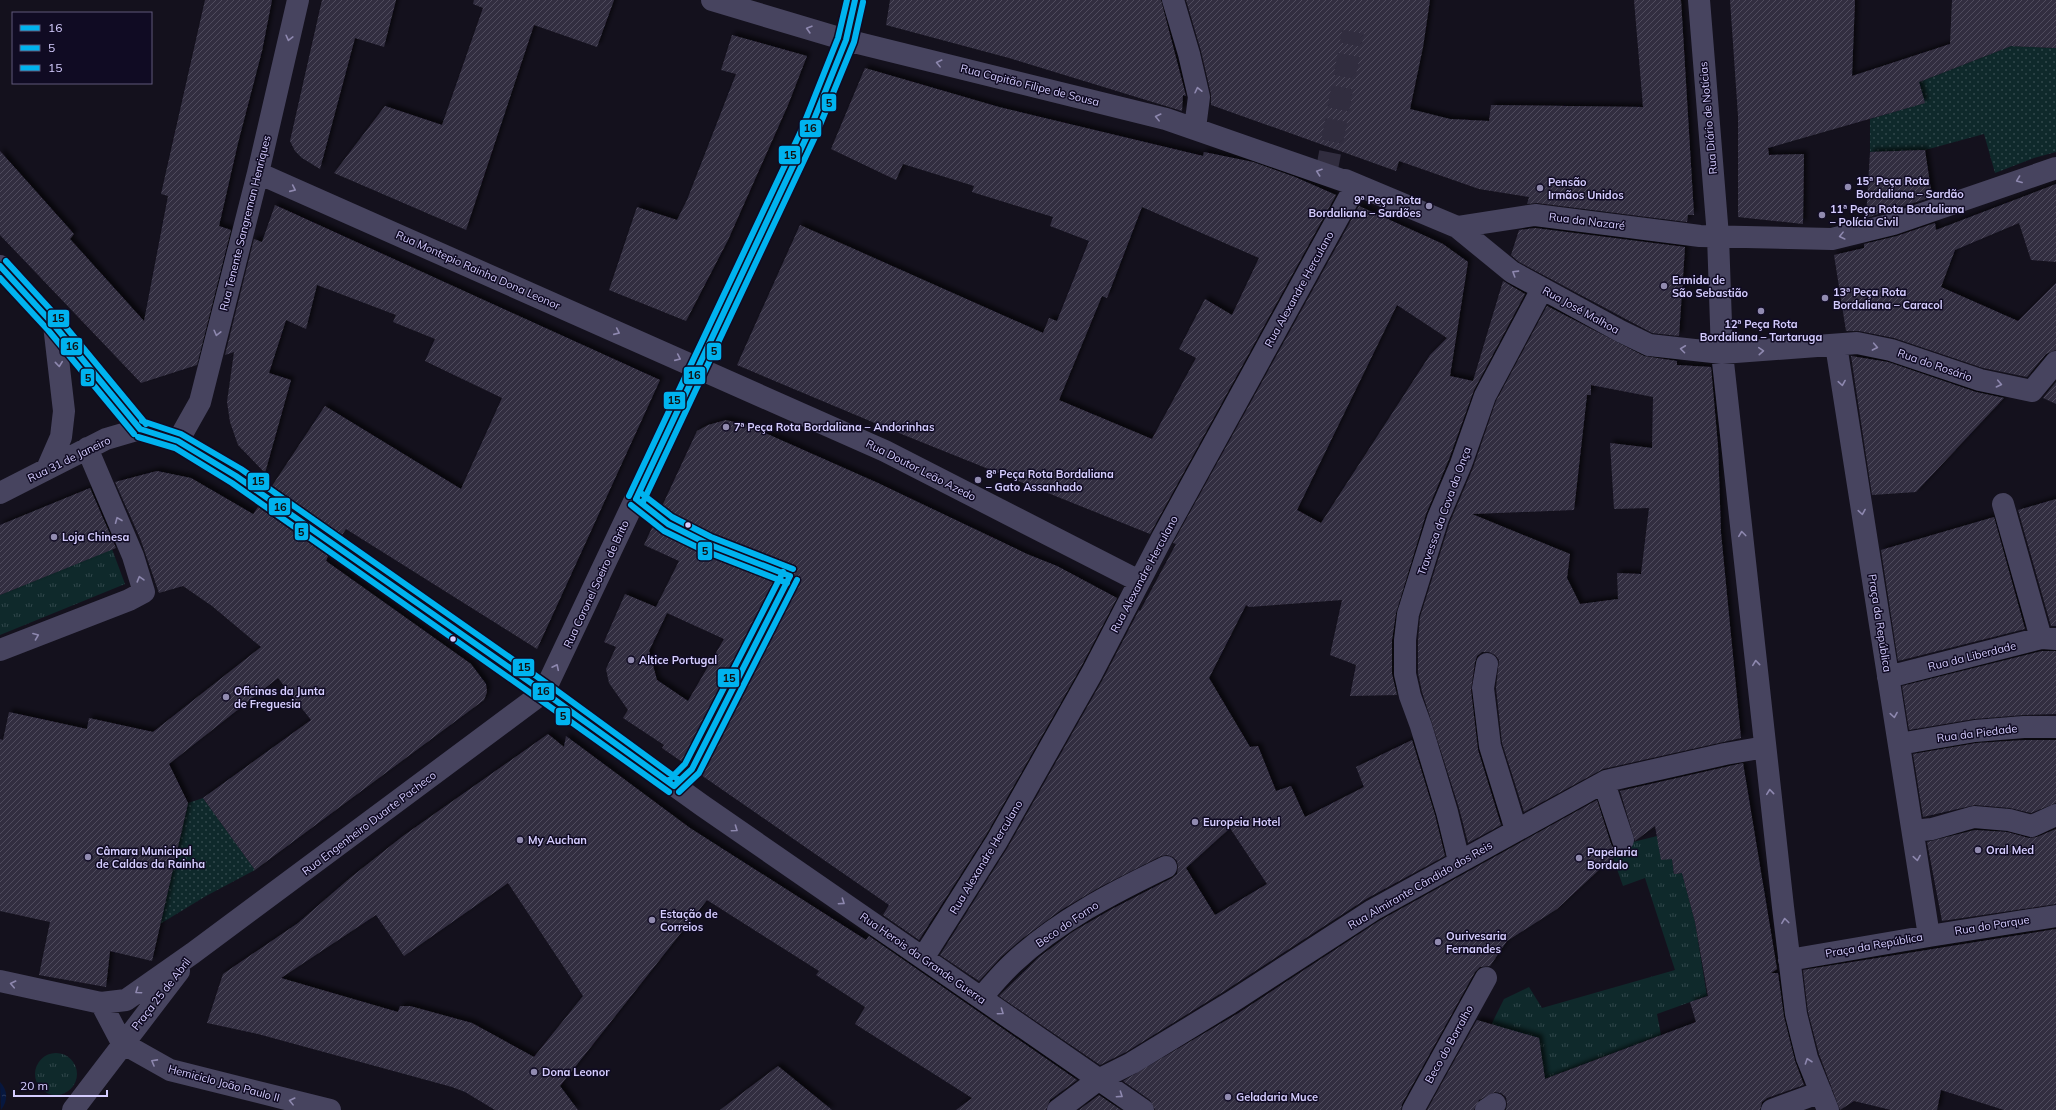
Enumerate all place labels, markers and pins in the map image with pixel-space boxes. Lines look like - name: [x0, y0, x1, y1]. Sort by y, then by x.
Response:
- place label: 15ª Peça Rota Bordaliana – Sardão: [1856, 174, 1964, 201]
- place label: Pensão Irmãos Unidos: [1548, 175, 1624, 202]
- marker: 15ª Peça Rota Bordaliana – Sardão: [1843, 182, 1853, 192]
- marker: Pensão Irmãos Unidos: [1535, 183, 1545, 193]
- place label: 9ª Peça Rota Bordaliana – Sardões: [1308, 193, 1421, 220]
- marker: 9ª Peça Rota Bordaliana – Sardões: [1424, 201, 1434, 211]
- place label: 11ª Peça Rota Bordaliana – Polícia Civil: [1830, 202, 1965, 229]
- marker: 11ª Peça Rota Bordaliana – Polícia Civil: [1817, 210, 1827, 220]
- place label: Ermida de São Sebastião: [1672, 273, 1749, 300]
- marker: Ermida de São Sebastião: [1659, 281, 1669, 291]
- place label: 13ª Peça Rota Bordaliana – Caracol: [1833, 285, 1943, 312]
- marker: 13ª Peça Rota Bordaliana – Caracol: [1820, 293, 1830, 303]
- marker: 12ª Peça Rota Bordaliana – Tartaruga: [1756, 306, 1766, 316]
- place label: 12ª Peça Rota Bordaliana – Tartaruga: [1700, 317, 1822, 344]
- place label: 7ª Peça Rota Bordaliana – Andorinhas: [734, 420, 935, 434]
- marker: 7ª Peça Rota Bordaliana – Andorinhas: [721, 422, 731, 432]
- place label: 8ª Peça Rota Bordaliana – Gato Assanhado: [986, 467, 1114, 494]
- marker: 8ª Peça Rota Bordaliana – Gato Assanhado: [973, 475, 983, 485]
- unlabelled marker: [683, 520, 693, 530]
- place label: Loja Chinesa: [62, 530, 130, 544]
- marker: Loja Chinesa: [49, 532, 59, 542]
- unlabelled marker: [448, 634, 458, 644]
- place label: Altice Portugal: [639, 653, 717, 667]
- marker: Altice Portugal: [626, 655, 636, 665]
- place label: Oficinas da Junta de Freguesia: [234, 684, 325, 711]
- marker: Oficinas da Junta de Freguesia: [221, 692, 231, 702]
- place label: Europeia Hotel: [1203, 815, 1281, 829]
- marker: Europeia Hotel: [1190, 817, 1200, 827]
- place label: My Auchan: [528, 833, 587, 847]
- marker: My Auchan: [515, 835, 525, 845]
- place label: Oral Med: [1986, 843, 2034, 857]
- place label: Câmara Municipal de Caldas da Rainha: [96, 844, 205, 871]
- place label: Papelaria Bordalo: [1587, 845, 1638, 872]
- marker: Oral Med: [1973, 845, 1983, 855]
- marker: Câmara Municipal de Caldas da Rainha: [83, 852, 93, 862]
- marker: Papelaria Bordalo: [1574, 853, 1584, 863]
- place label: Estação de Correios: [660, 907, 718, 934]
- marker: Estação de Correios: [647, 915, 657, 925]
- place label: Ourivesaria Fernandes: [1446, 929, 1507, 956]
- marker: Ourivesaria Fernandes: [1433, 937, 1443, 947]
- place label: Dona Leonor: [542, 1065, 610, 1079]
- marker: Dona Leonor: [529, 1067, 539, 1077]
- place label: Geladaria Muce: [1236, 1090, 1318, 1104]
- marker: Geladaria Muce: [1223, 1092, 1233, 1102]

